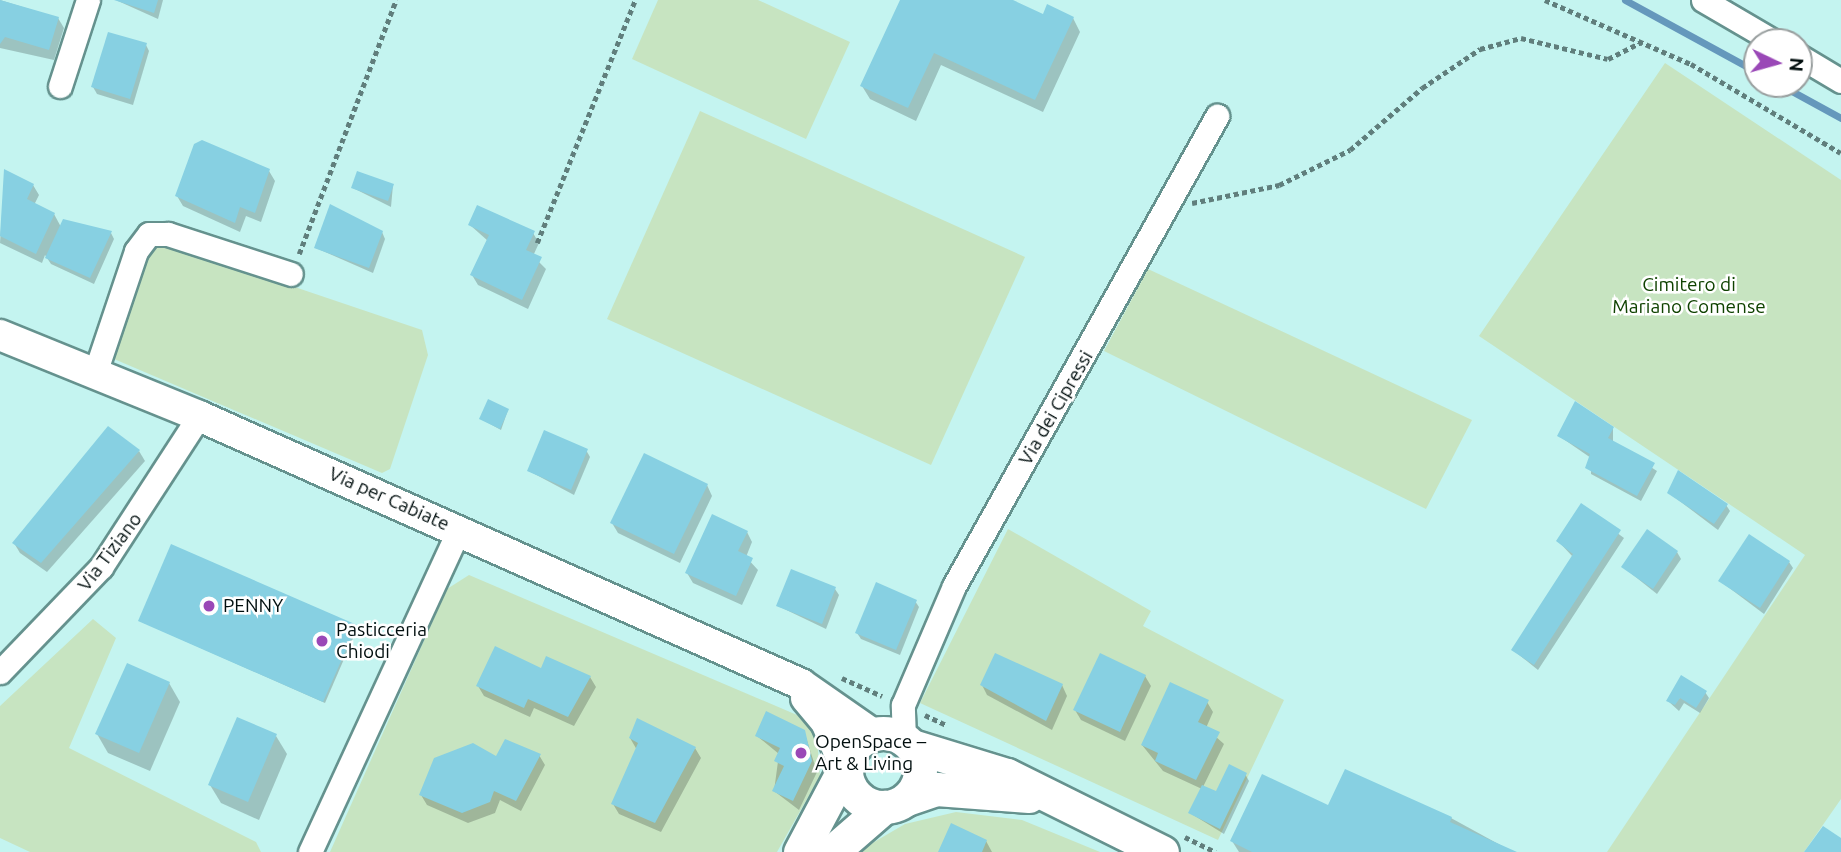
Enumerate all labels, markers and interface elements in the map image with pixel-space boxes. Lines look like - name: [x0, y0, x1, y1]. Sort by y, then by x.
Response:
- north arrow: [1743, 28, 1813, 98]
- text: N: [1785, 57, 1809, 73]
- park label: Cimitero di Mariano Comense: [1612, 274, 1766, 318]
- street label: Via dei Cipressi: [1014, 347, 1098, 469]
- street label: Via per Cabiate: [325, 462, 453, 536]
- street label: Via Tiziano: [73, 508, 147, 596]
- place label: PENNY: [223, 595, 283, 617]
- marker: PENNY: [201, 598, 217, 614]
- place label: Pasticceria Chiodi: [336, 619, 427, 663]
- marker: Pasticceria Chiodi: [314, 633, 330, 649]
- place label: OpenSpace – Art & Living: [815, 731, 926, 775]
- marker: OpenSpace – Art & Living: [793, 745, 809, 761]

